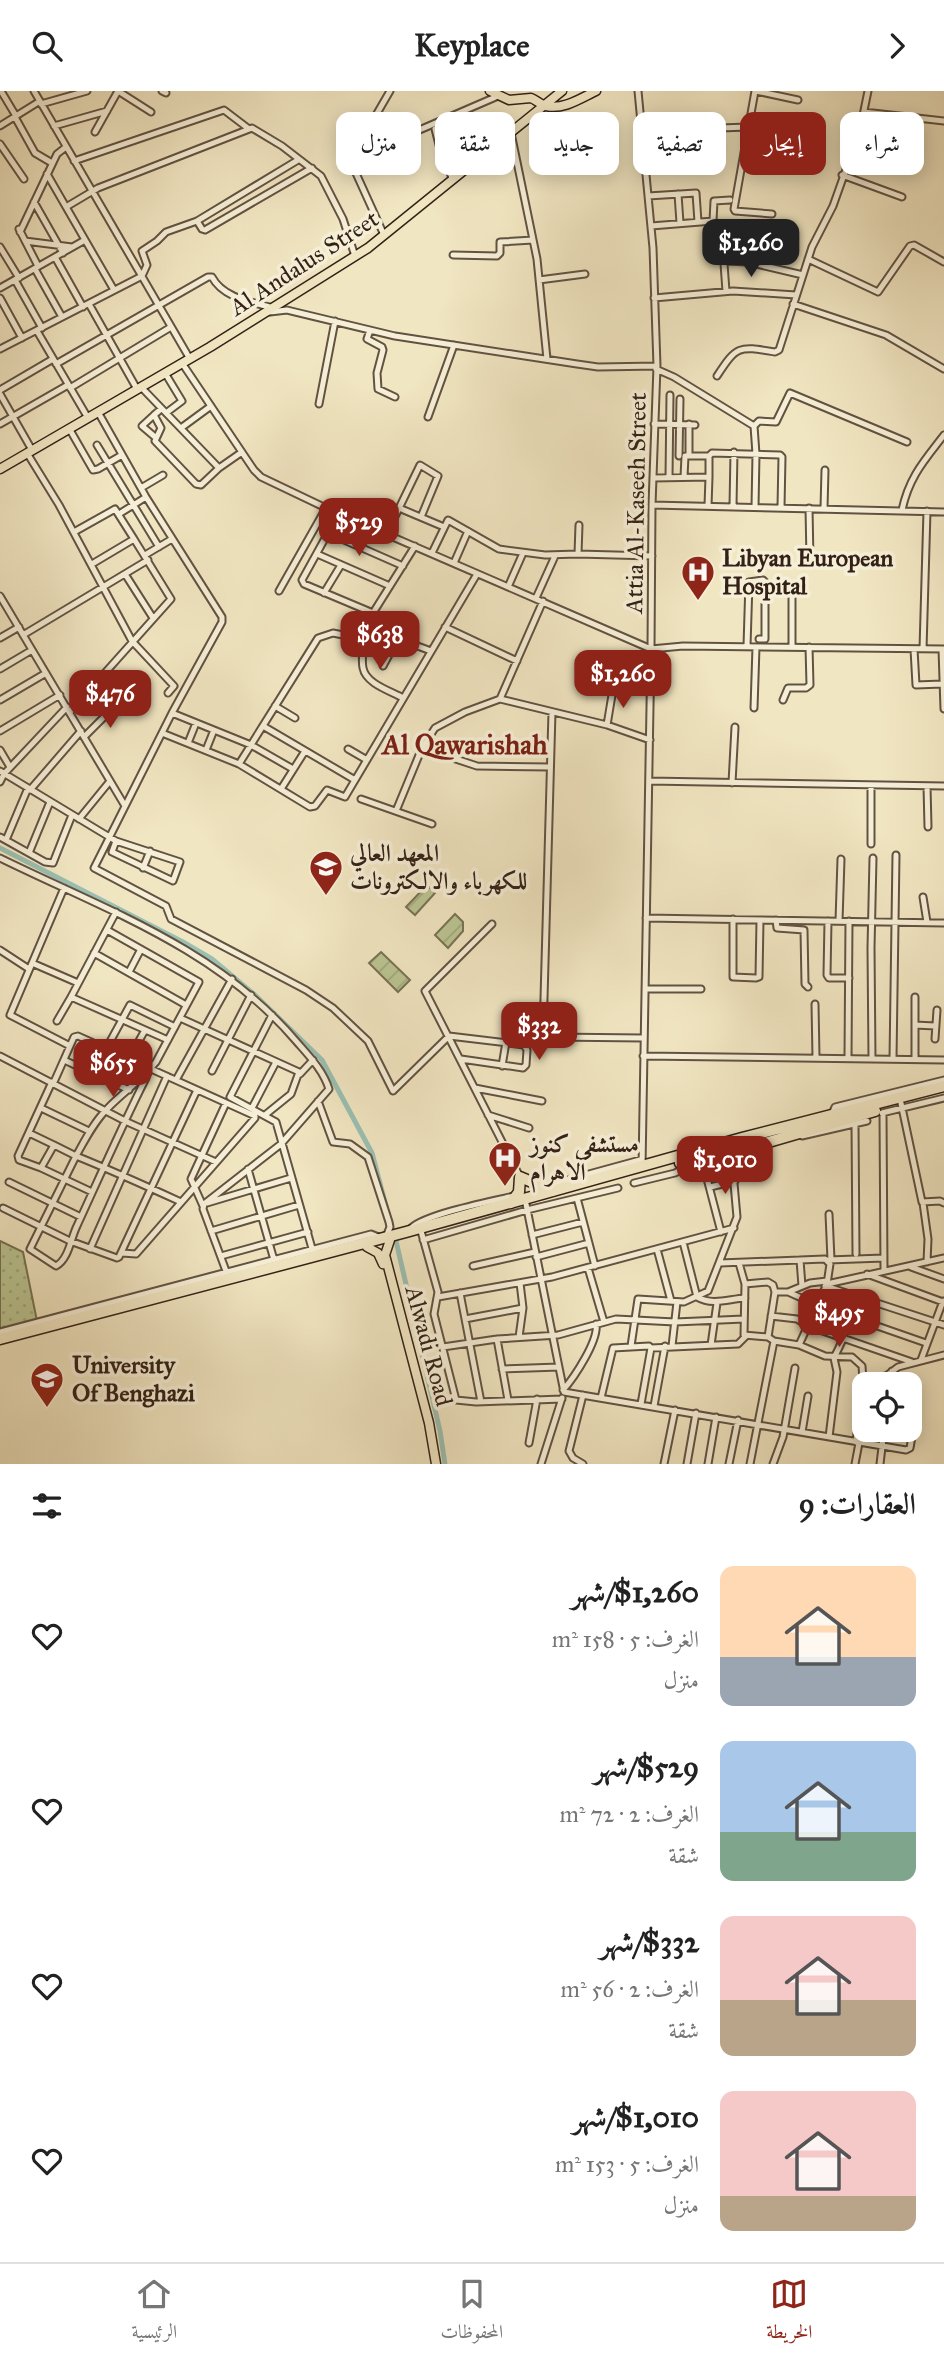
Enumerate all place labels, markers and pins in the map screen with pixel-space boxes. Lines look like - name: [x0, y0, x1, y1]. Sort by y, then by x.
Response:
- pin: $1,260: [694, 219, 808, 279]
- pin: $529: [318, 498, 400, 558]
- place label: Libyan European Hospital: [722, 543, 893, 601]
- hospital icon: Libyan European Hospital: [679, 553, 717, 602]
- pin: $638: [339, 611, 421, 671]
- pin: $1,260: [566, 651, 680, 710]
- pin: $476: [69, 671, 151, 730]
- place label: المعهد العالي للكهرباء والالكترونات: [349, 838, 527, 896]
- school or university icon: المعهد العالي للكهرباء والالكترونات: [307, 848, 345, 897]
- pin: $332: [498, 1003, 580, 1062]
- pin: $655: [72, 1039, 154, 1099]
- place label: مستشفى كنوز الاهرام: [527, 1129, 639, 1193]
- pin: $1,010: [668, 1137, 782, 1196]
- hospital icon: مستشفى كنوز الاهرام: [486, 1139, 524, 1188]
- pin: $495: [798, 1289, 880, 1349]
- place label: University Of Benghazi: [72, 1350, 195, 1408]
- school or university icon: University Of Benghazi: [28, 1360, 66, 1409]

